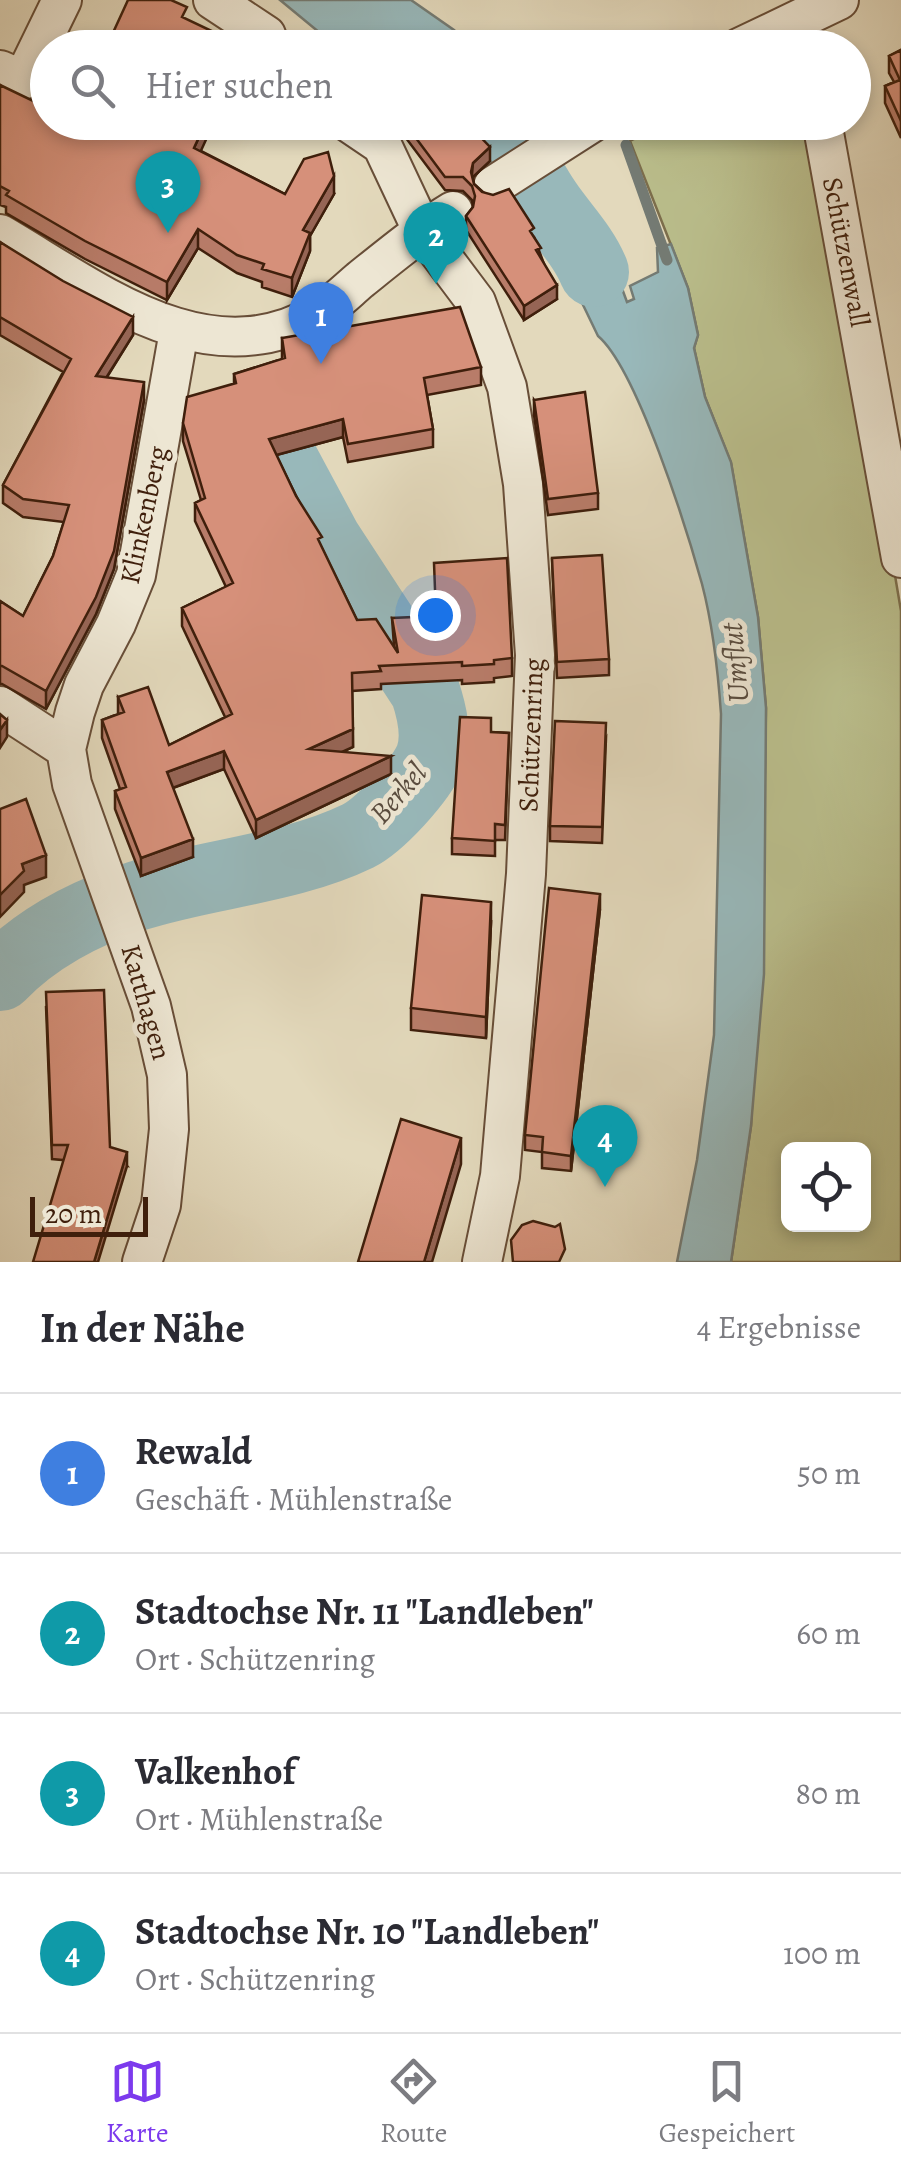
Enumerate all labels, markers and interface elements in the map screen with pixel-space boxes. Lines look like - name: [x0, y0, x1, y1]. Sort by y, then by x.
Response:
- search box: [30, 30, 871, 140]
- icon: search: [65, 58, 120, 113]
- text: Hier suchen: [145, 59, 333, 111]
- pin: 3: [136, 150, 200, 233]
- street label: Schützenwall: [813, 174, 879, 330]
- pin: 2: [404, 202, 468, 284]
- pin: 1: [288, 282, 354, 364]
- street label: Klinkenberg: [111, 442, 177, 588]
- your location: [410, 590, 461, 641]
- water label: Umflut: [711, 620, 758, 704]
- street label: Schützenring: [509, 657, 553, 813]
- water label: Berkel: [360, 753, 436, 832]
- street label: Katthagen: [111, 940, 181, 1064]
- pin: 4: [572, 1104, 638, 1187]
- map controls: [781, 1142, 871, 1232]
- button: locate: [781, 1142, 871, 1232]
- scale bar: [30, 1192, 148, 1236]
- text: 20 m: [45, 1195, 102, 1233]
- text: In der Nähe: [40, 1299, 245, 1356]
- text: 4 Ergebnisse: [697, 1305, 861, 1349]
- text: Rewald: [135, 1425, 252, 1477]
- text: 1: [67, 1451, 78, 1495]
- text: 50 m: [797, 1451, 861, 1495]
- text: Geschäft · Mühlenstraße: [135, 1477, 452, 1521]
- text: Stadtochse Nr. 11 "Landleben": [135, 1585, 594, 1637]
- text: 2: [65, 1611, 80, 1655]
- text: 60 m: [796, 1611, 861, 1655]
- text: Ort · Schützenring: [135, 1637, 375, 1681]
- text: Valkenhof: [135, 1745, 295, 1797]
- text: 3: [66, 1771, 79, 1815]
- text: 80 m: [795, 1771, 861, 1815]
- text: Ort · Mühlenstraße: [135, 1797, 383, 1841]
- text: Stadtochse Nr. 10 "Landleben": [135, 1905, 599, 1957]
- text: 4: [65, 1931, 80, 1975]
- text: 100 m: [783, 1931, 861, 1975]
- text: Ort · Schützenring: [135, 1957, 375, 2001]
- tab: Karte: [106, 2054, 169, 2152]
- tab: Route: [380, 2054, 447, 2152]
- tab: Gespeichert: [659, 2054, 795, 2152]

